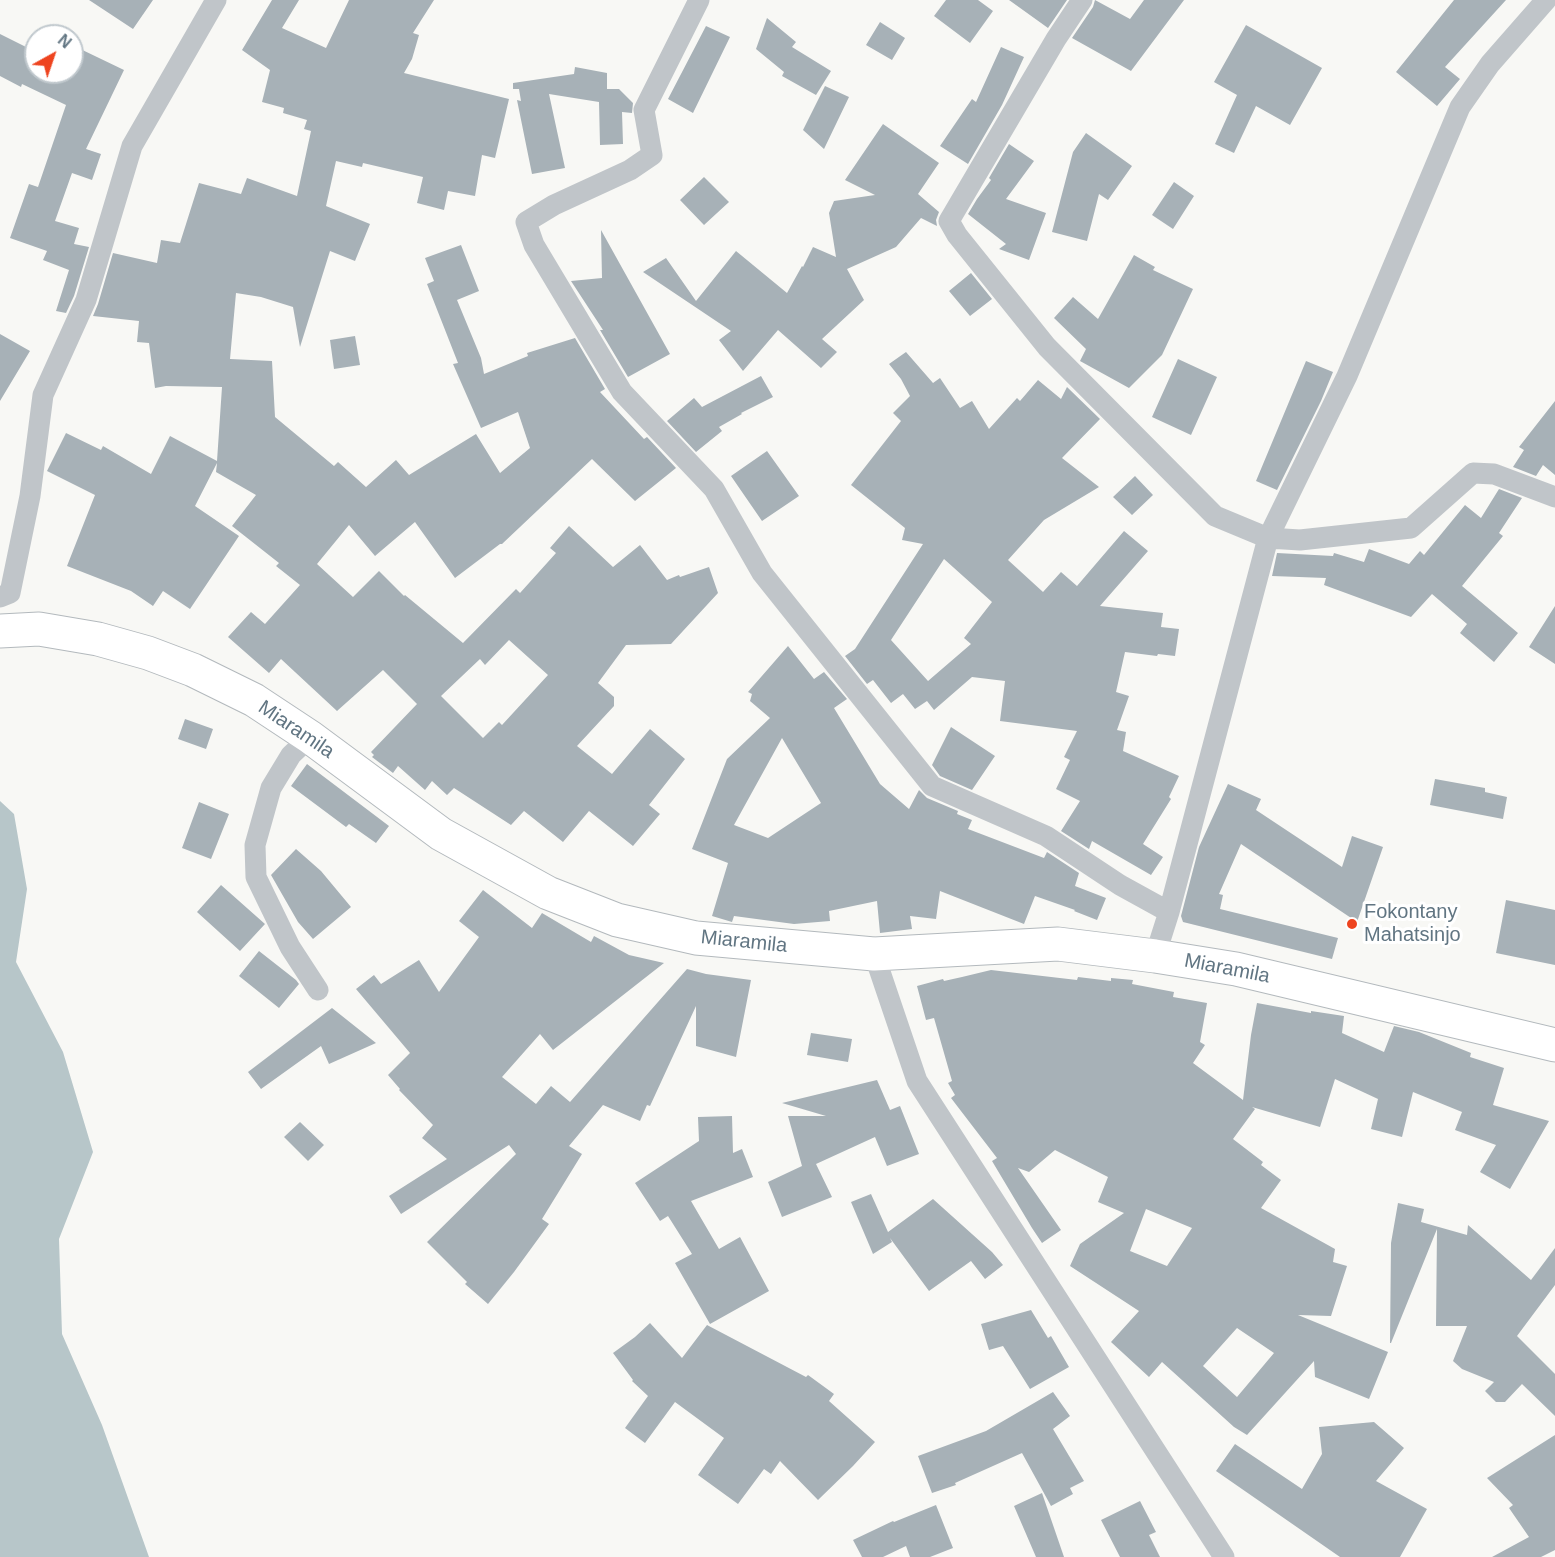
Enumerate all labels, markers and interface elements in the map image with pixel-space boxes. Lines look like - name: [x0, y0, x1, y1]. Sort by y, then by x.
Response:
- north arrow: [24, 24, 84, 84]
- text: N: [55, 31, 74, 52]
- street label: Miaramila: [253, 696, 339, 764]
- place label: Fokontany Mahatsinjo: [1364, 900, 1461, 947]
- marker: Fokontany Mahatsinjo: [1345, 917, 1359, 931]
- street label: Miaramila: [700, 926, 788, 958]
- street label: Miaramila: [1182, 949, 1272, 989]

